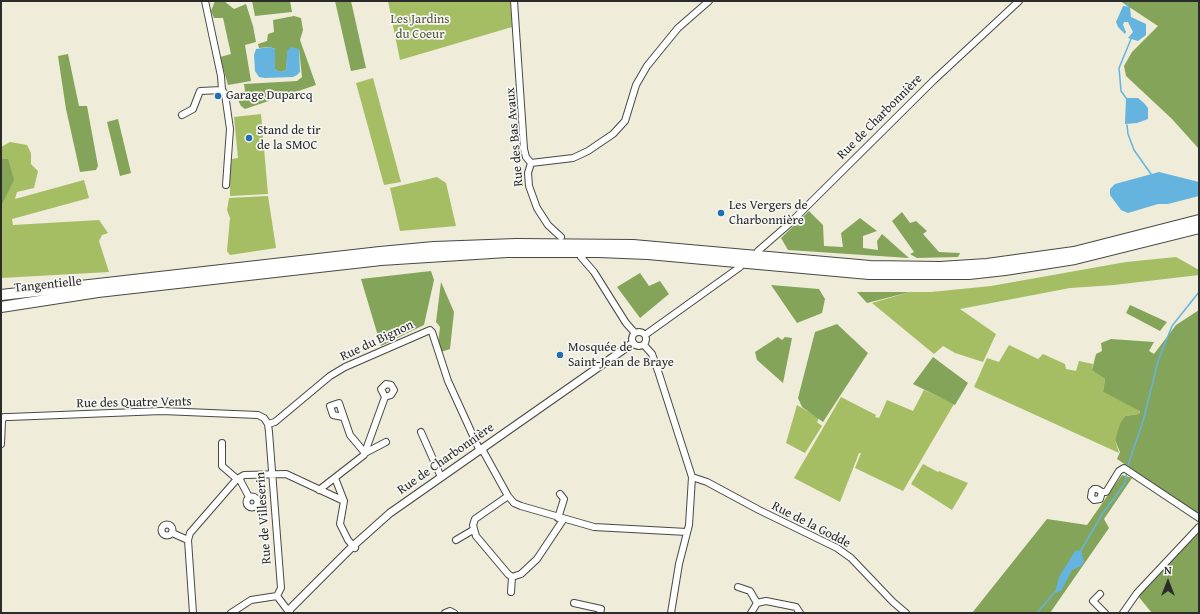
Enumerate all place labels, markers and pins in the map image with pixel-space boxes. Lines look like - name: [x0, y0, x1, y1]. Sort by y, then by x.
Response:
- place label: Garage Duparcq: [226, 88, 312, 104]
- marker: Garage Duparcq: [213, 91, 223, 101]
- place label: Stand de tir de la SMOC: [257, 123, 321, 154]
- marker: Stand de tir de la SMOC: [244, 133, 254, 143]
- place label: Les Vergers de Charbonnière: [729, 198, 808, 229]
- marker: Les Vergers de Charbonnière: [716, 208, 726, 218]
- place label: Mosquée de Saint-Jean de Braye: [568, 340, 674, 371]
- marker: Mosquée de Saint-Jean de Braye: [555, 350, 565, 360]

